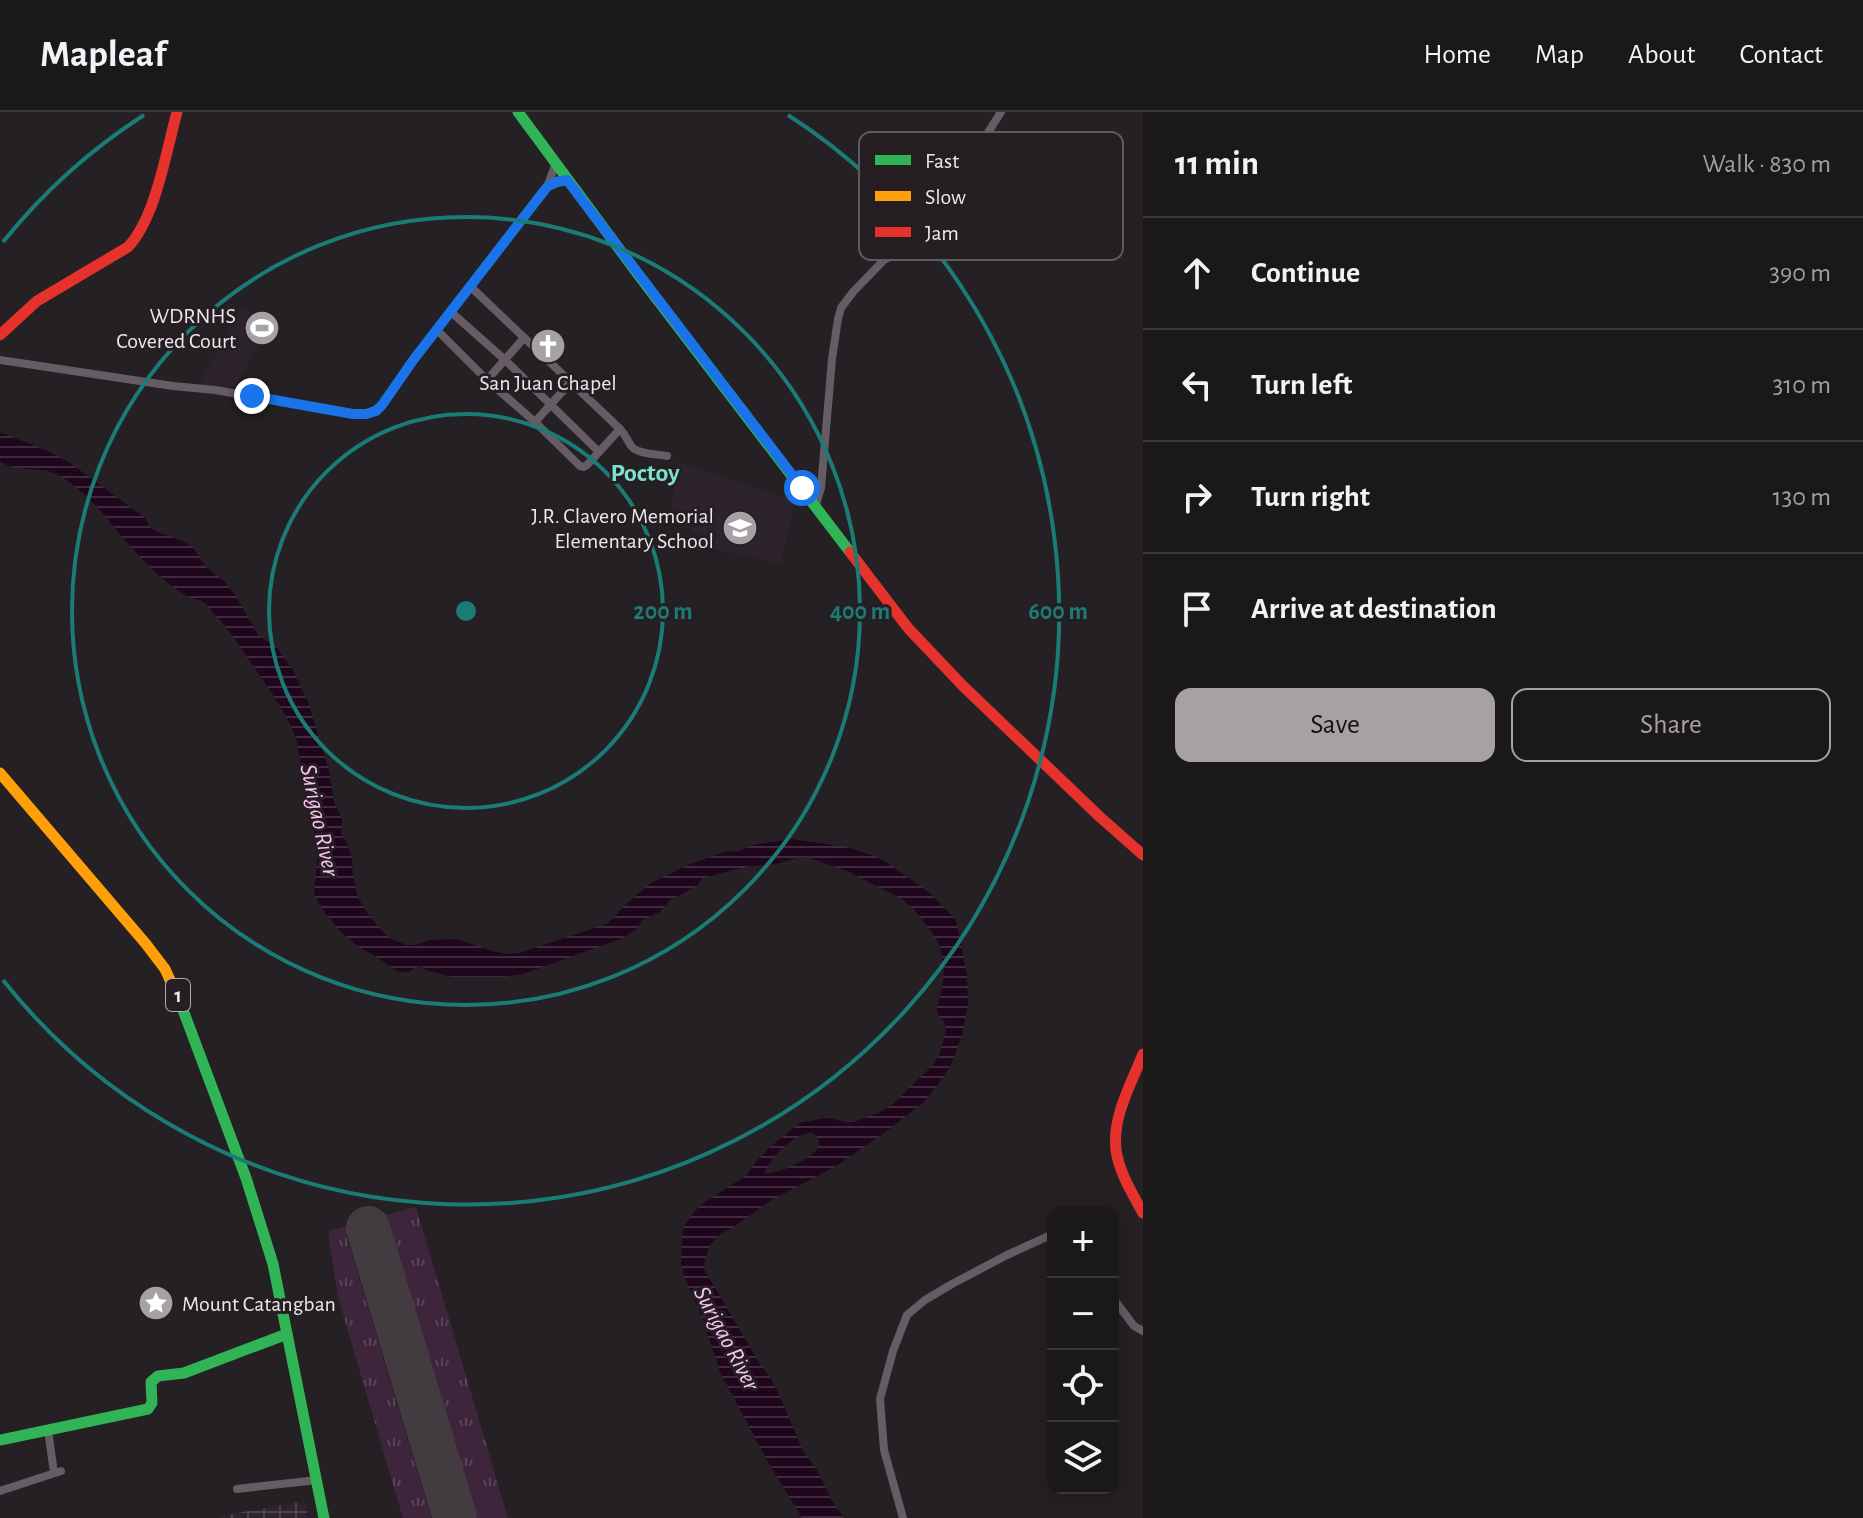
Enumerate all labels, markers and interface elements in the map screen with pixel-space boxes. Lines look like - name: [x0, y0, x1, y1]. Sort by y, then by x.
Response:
- text: Mapleaf: [40, 36, 166, 74]
- text: Home: [1424, 41, 1491, 69]
- text: Map: [1535, 41, 1584, 69]
- text: About: [1628, 41, 1696, 69]
- text: Contact: [1740, 41, 1823, 69]
- legend: [859, 132, 1123, 260]
- text: 11 min: [1175, 147, 1259, 181]
- text: Fast: [925, 150, 959, 172]
- text: Walk · 830 m: [1703, 151, 1831, 177]
- text: Slow: [925, 186, 966, 208]
- text: Jam: [925, 222, 959, 244]
- icon: ahead: [1175, 251, 1219, 295]
- text: Continue: [1251, 258, 1360, 288]
- text: 390 m: [1769, 260, 1831, 286]
- place label: WDRNHS Covered Court: [116, 305, 236, 352]
- sports icon: WDRNHS Covered Court: [243, 309, 281, 347]
- church icon: San Juan Chapel: [529, 327, 567, 365]
- icon: left: [1175, 363, 1219, 407]
- text: Turn left: [1251, 370, 1352, 400]
- place label: San Juan Chapel: [479, 372, 617, 394]
- text: 310 m: [1773, 372, 1831, 398]
- route end: [234, 378, 270, 414]
- district label: Poctoy: [610, 460, 680, 486]
- route start: [784, 470, 820, 506]
- icon: right: [1175, 475, 1219, 519]
- text: Turn right: [1251, 482, 1370, 512]
- text: 130 m: [1773, 484, 1831, 510]
- place label: J.R. Clavero Memorial Elementary School: [531, 505, 714, 552]
- school or university icon: J.R. Clavero Memorial Elementary School: [721, 509, 759, 547]
- icon: arrive: [1175, 587, 1219, 631]
- text: Arrive at destination: [1251, 594, 1497, 624]
- centre of rings: [452, 597, 480, 625]
- text: 200 m: [633, 600, 693, 624]
- text: 400 m: [830, 600, 890, 624]
- text: 600 m: [1028, 600, 1088, 624]
- button: Save: [1175, 688, 1495, 762]
- button: Share: [1511, 688, 1831, 762]
- water label: Surigao River: [295, 762, 343, 880]
- road number: 1: [166, 979, 190, 1011]
- map controls: [1047, 1206, 1119, 1494]
- button: +: [1047, 1206, 1119, 1278]
- button: −: [1047, 1278, 1119, 1350]
- water label: Surigao River: [689, 1283, 764, 1395]
- place icon: Mount Catangban: [137, 1284, 175, 1322]
- place label: Mount Catangban: [182, 1293, 336, 1315]
- button: locate: [1047, 1350, 1119, 1422]
- button: layers: [1047, 1422, 1119, 1494]

